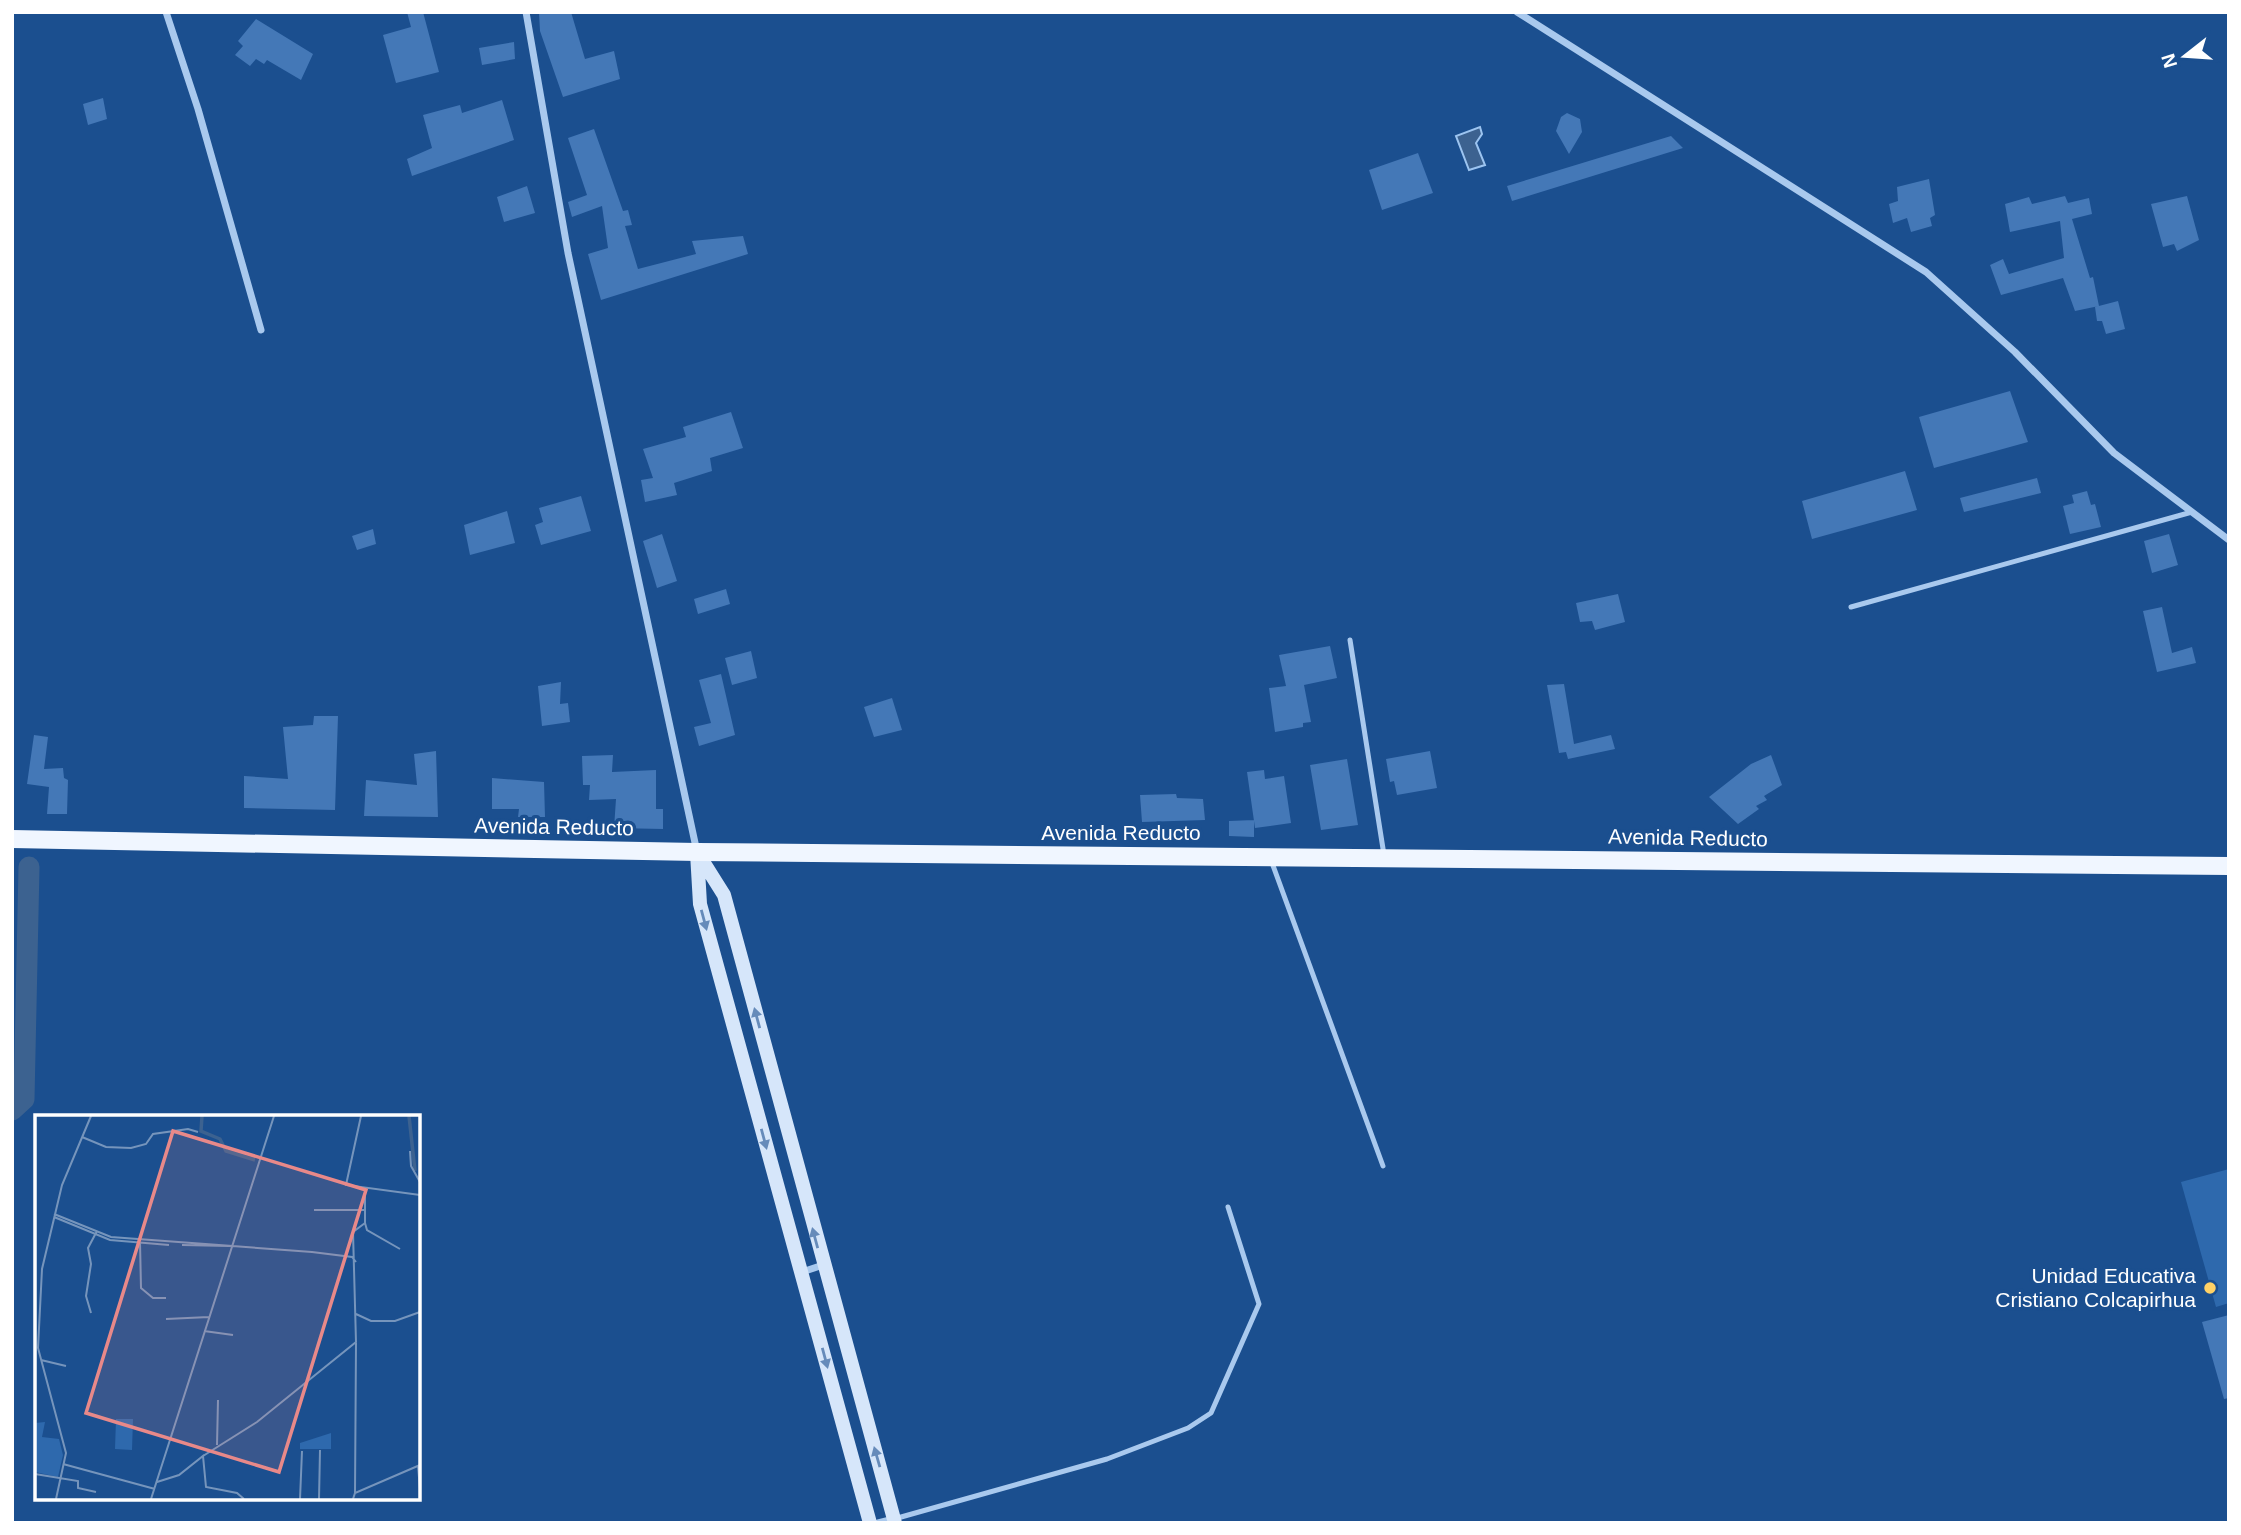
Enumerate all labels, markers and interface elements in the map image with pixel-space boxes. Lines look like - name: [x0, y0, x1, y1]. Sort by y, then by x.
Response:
- north arrow: [2150, 21, 2220, 91]
- text: N: [2157, 51, 2181, 70]
- street label: Avenida Reducto: [474, 814, 634, 839]
- street label: Avenida Reducto: [1041, 821, 1201, 844]
- street label: Avenida Reducto: [1608, 825, 1768, 850]
- one-way arrow: [699, 909, 710, 931]
- one-way arrow: [751, 1007, 762, 1029]
- inset map: [35, 1115, 420, 1500]
- one-way arrow: [760, 1129, 770, 1150]
- one-way arrow: [809, 1227, 820, 1249]
- place label: Unidad Educativa Cristiano Colcapirhua: [1995, 1264, 2196, 1311]
- marker: Unidad Educativa Cristiano Colcapirhua: [2202, 1280, 2218, 1296]
- one-way arrow: [820, 1348, 830, 1369]
- one-way arrow: [871, 1446, 881, 1467]

